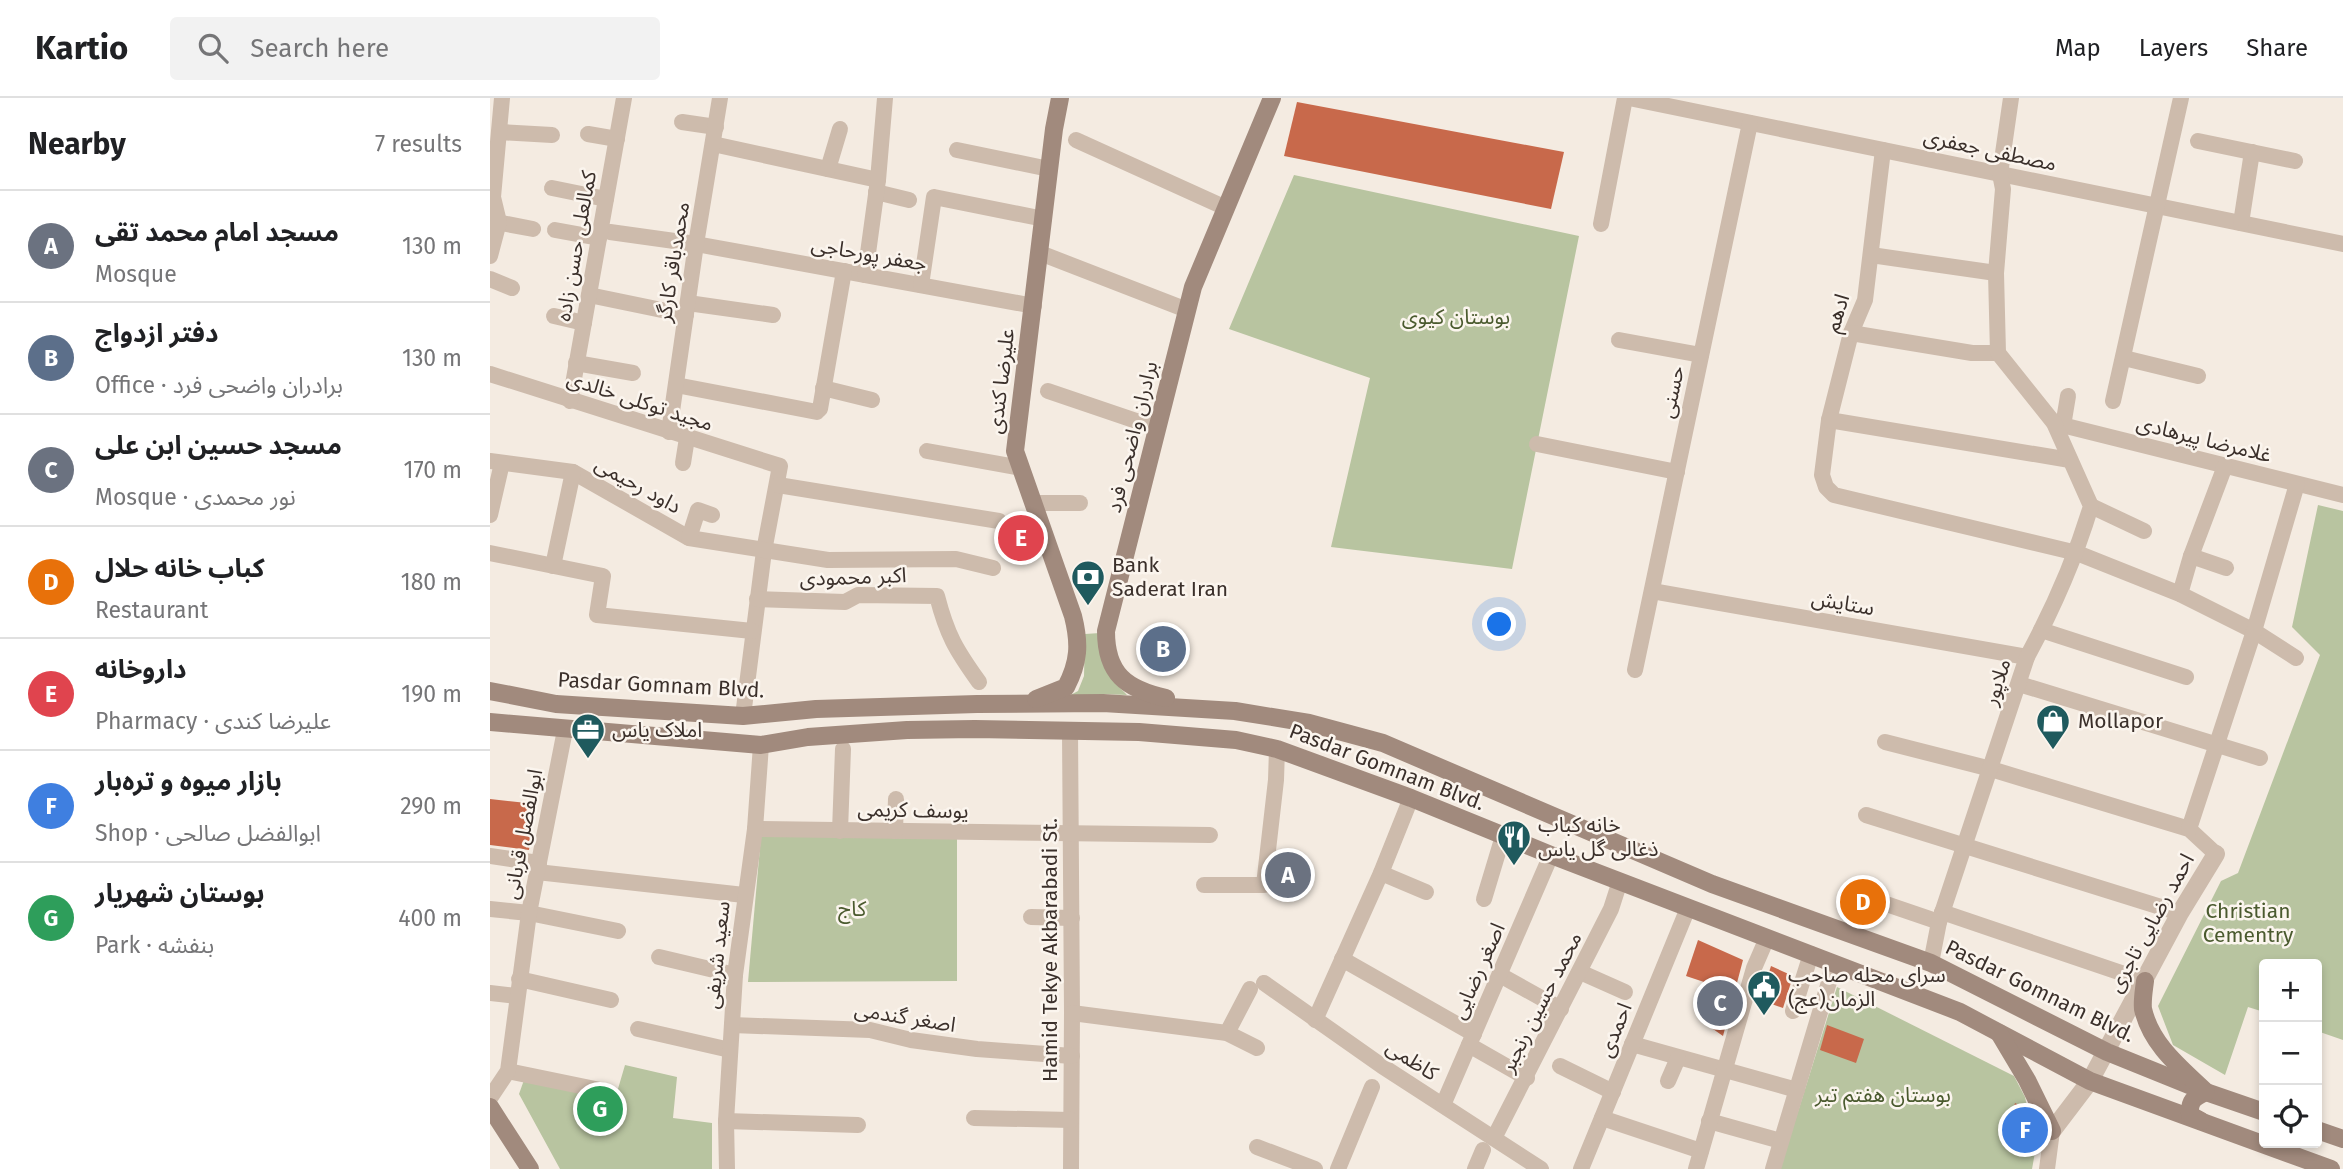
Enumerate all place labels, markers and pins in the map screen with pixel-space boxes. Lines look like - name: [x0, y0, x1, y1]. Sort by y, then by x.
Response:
- pin: E: [998, 512, 1044, 564]
- place label: Bank Saderat Iran: [1112, 552, 1228, 602]
- bank icon: Bank Saderat Iran: [1069, 558, 1107, 607]
- pin: B: [1140, 623, 1186, 675]
- shop icon: Mollapor: [2034, 702, 2072, 751]
- place label: Mollapor: [2078, 708, 2163, 734]
- office icon: املاک یاس: [569, 711, 607, 760]
- place label: املاک یاس: [612, 717, 702, 743]
- place label: خانه کباب ذغالی گل یاس: [1538, 812, 1659, 862]
- restaurant icon: خانه کباب ذغالی گل یاس: [1495, 818, 1533, 867]
- pin: A: [1265, 849, 1311, 901]
- pin: D: [1840, 876, 1886, 928]
- place label: سرای محله صاحب الزمان(عج): [1788, 962, 1946, 1014]
- public building icon: سرای محله صاحب الزمان(عج): [1745, 968, 1783, 1017]
- pin: C: [1697, 977, 1743, 1029]
- pin: G: [577, 1083, 623, 1135]
- pin: F: [2002, 1104, 2048, 1156]

